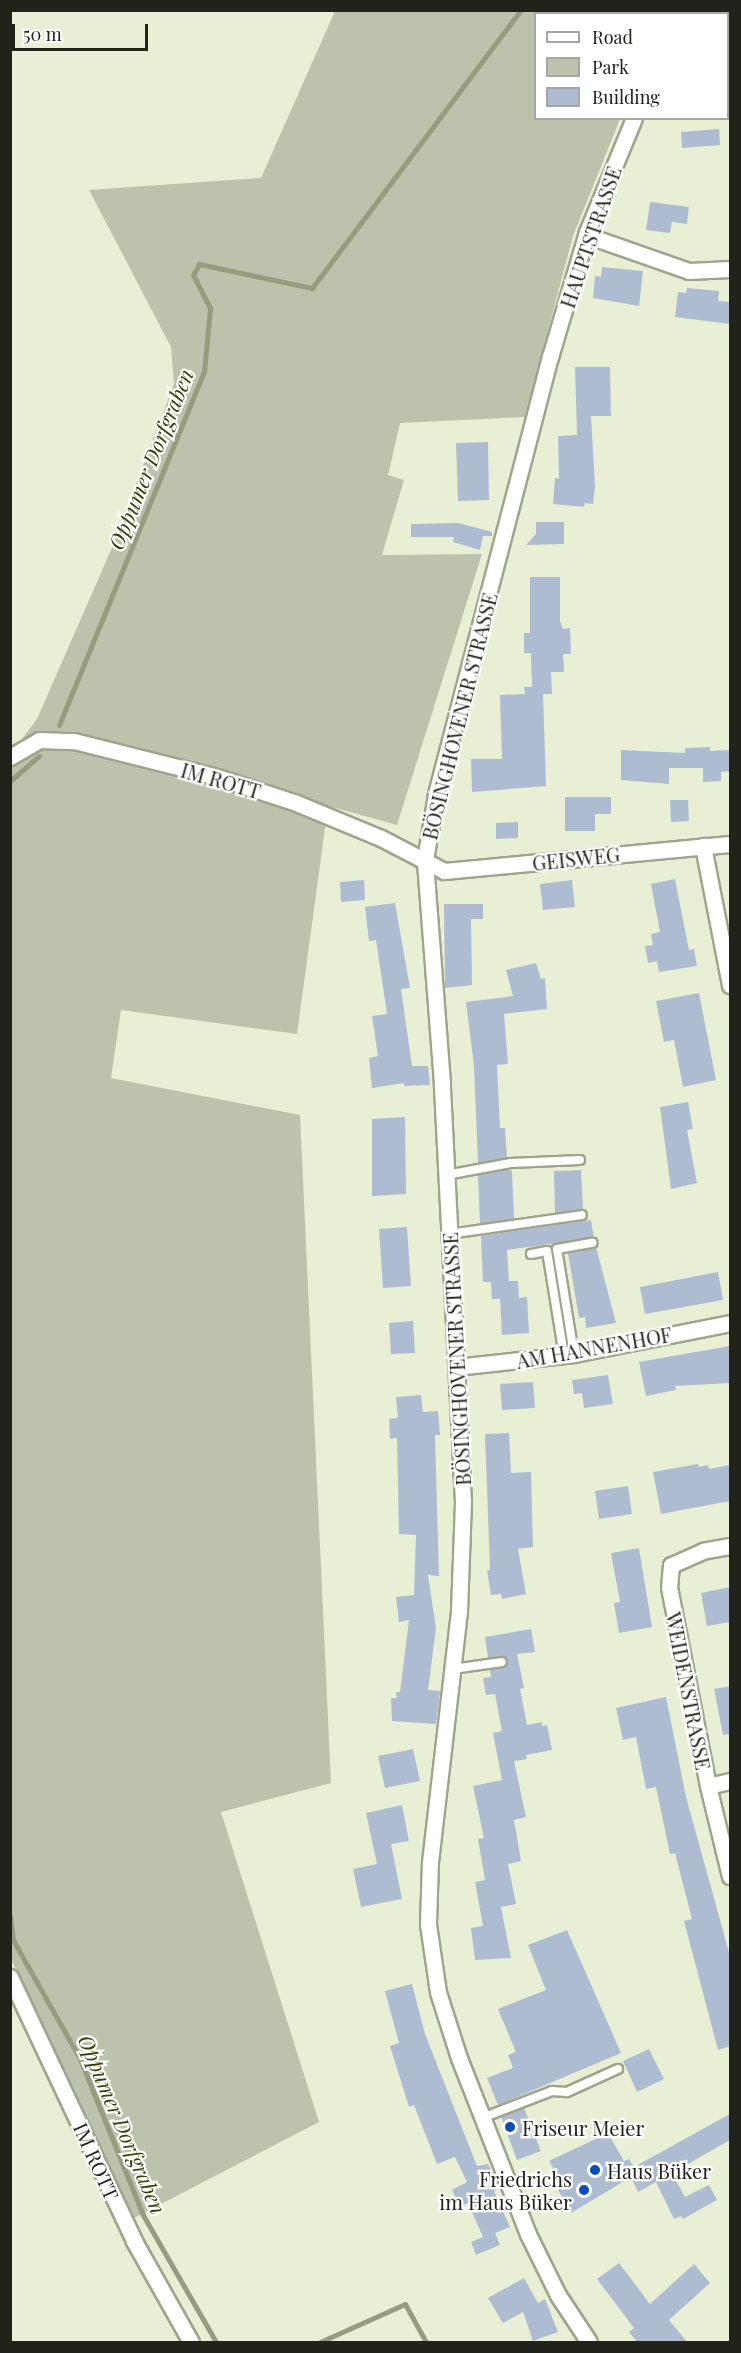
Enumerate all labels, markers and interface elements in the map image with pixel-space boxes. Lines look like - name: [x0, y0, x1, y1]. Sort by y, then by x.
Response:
- scale bar: [15, 12, 152, 50]
- legend: [534, 12, 729, 120]
- text: 50 m: [23, 22, 62, 46]
- text: Road: [592, 25, 633, 49]
- text: Park: [592, 55, 629, 79]
- text: Building: [592, 85, 660, 109]
- street label: HAUPTSTRASSE: [555, 163, 625, 311]
- water label: Oppumer Dorfgraben: [102, 365, 198, 553]
- street label: BÖSINGHOVENER STRASSE: [417, 590, 501, 842]
- street label: IM ROTT: [178, 757, 264, 803]
- street label: GEISWEG: [531, 841, 621, 875]
- street label: BÖSINGHOVENER STRASSE: [437, 1232, 475, 1486]
- street label: AM HANNENHOF: [514, 1322, 674, 1372]
- street label: WEIDENSTRASSE: [662, 1610, 716, 1772]
- water label: Oppumer Dorfgraben: [74, 2030, 172, 2218]
- place label: Friseur Meier: [522, 2115, 645, 2139]
- street label: IM ROTT: [69, 2119, 125, 2203]
- marker: Friseur Meier: [503, 2120, 517, 2134]
- place label: Haus Büker: [607, 2158, 711, 2182]
- marker: Haus Büker: [588, 2163, 602, 2177]
- place label: Friedrichs im Haus Büker: [439, 2166, 572, 2213]
- marker: Friedrichs im Haus Büker: [577, 2183, 591, 2197]

